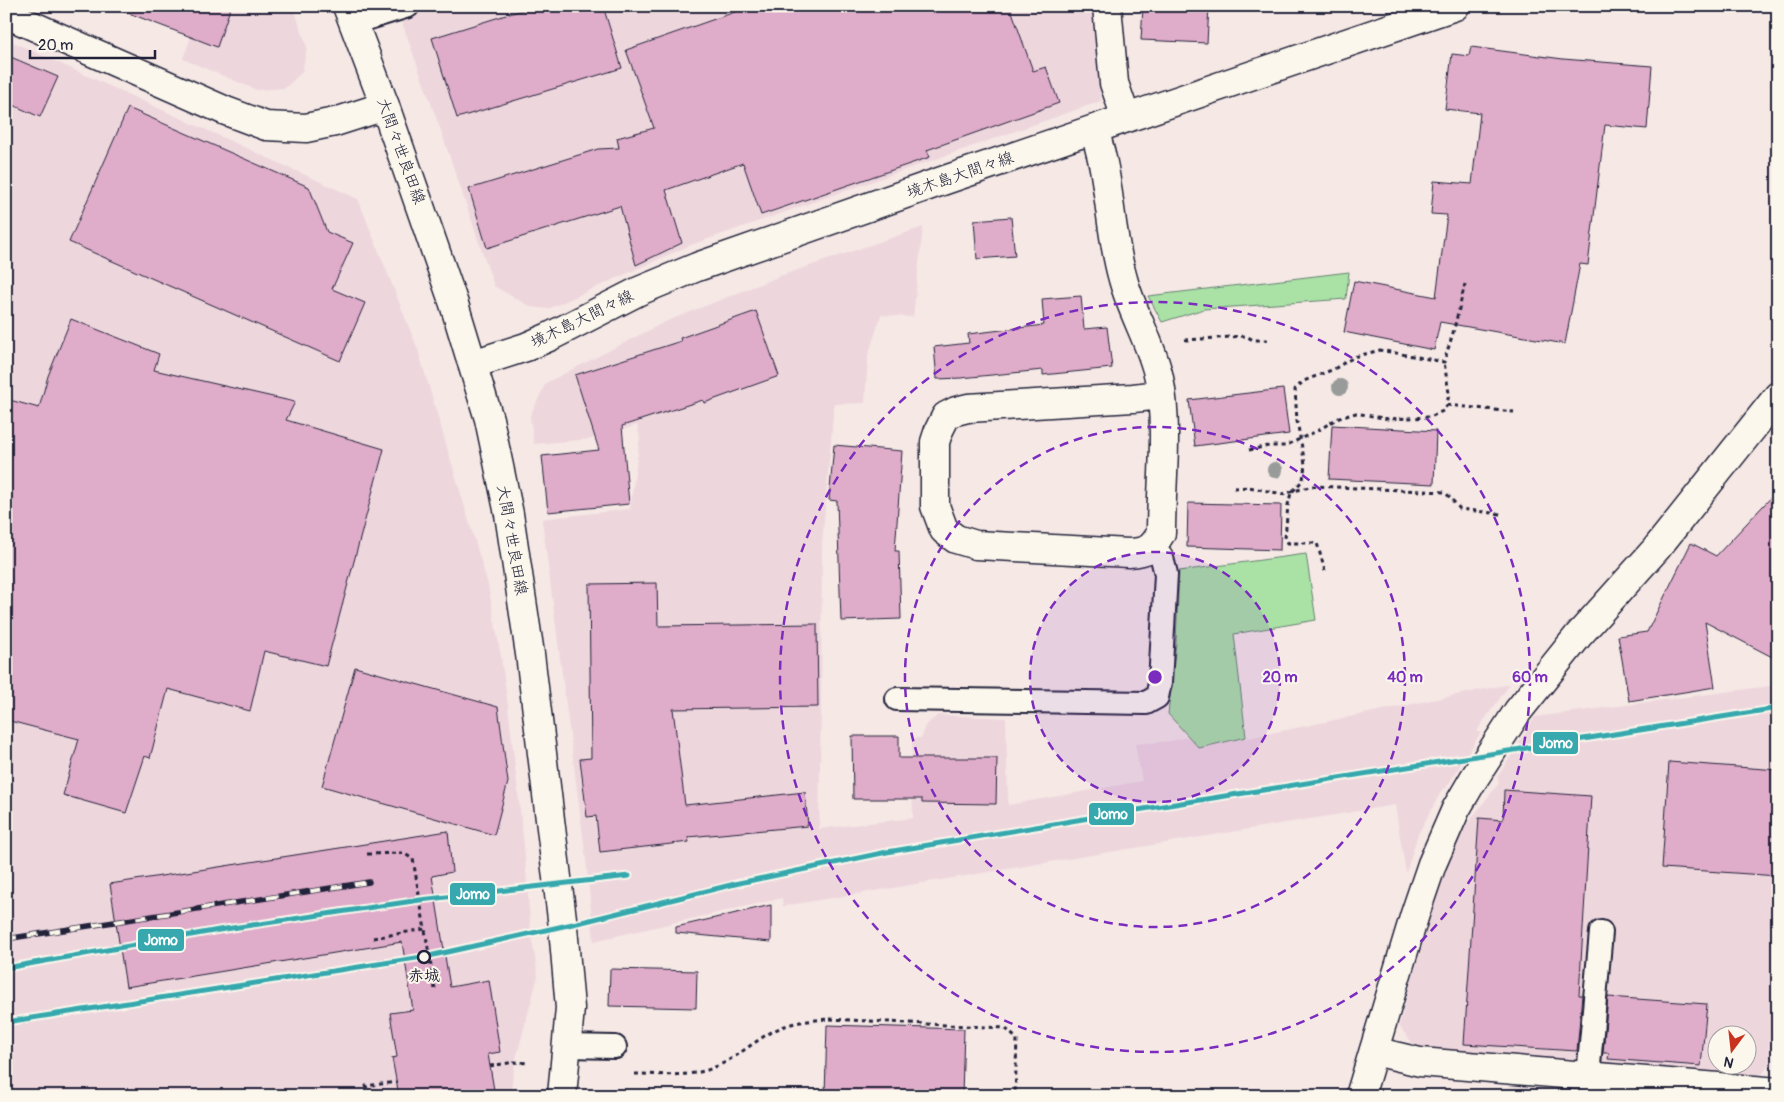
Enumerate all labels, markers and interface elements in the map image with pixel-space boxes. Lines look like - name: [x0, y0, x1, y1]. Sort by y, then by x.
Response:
- scale bar: [30, 28, 155, 60]
- text: 20 m: [38, 36, 73, 55]
- street label: 大間々世良田線: [372, 95, 430, 207]
- street label: 境木島大間々線: [904, 147, 1016, 203]
- street label: 境木島大間々線: [527, 285, 637, 353]
- street label: 大間々世良田線: [492, 483, 532, 597]
- centre of rings: [1146, 668, 1164, 686]
- text: 20 m: [1262, 668, 1298, 687]
- text: 40 m: [1387, 668, 1423, 687]
- text: 60 m: [1512, 668, 1548, 687]
- line badge: Jomo: [1532, 731, 1579, 755]
- text: Jomo: [1539, 735, 1573, 752]
- line badge: Jomo: [1088, 802, 1135, 826]
- text: Jomo: [1094, 806, 1128, 823]
- line badge: Jomo: [449, 882, 496, 906]
- text: Jomo: [456, 886, 490, 903]
- line badge: Jomo: [137, 928, 185, 952]
- text: Jomo: [144, 932, 178, 949]
- marker: 赤城: [417, 950, 431, 964]
- place label: 赤城: [408, 966, 440, 986]
- north arrow: [1706, 1024, 1756, 1074]
- text: N: [1722, 1053, 1736, 1072]

